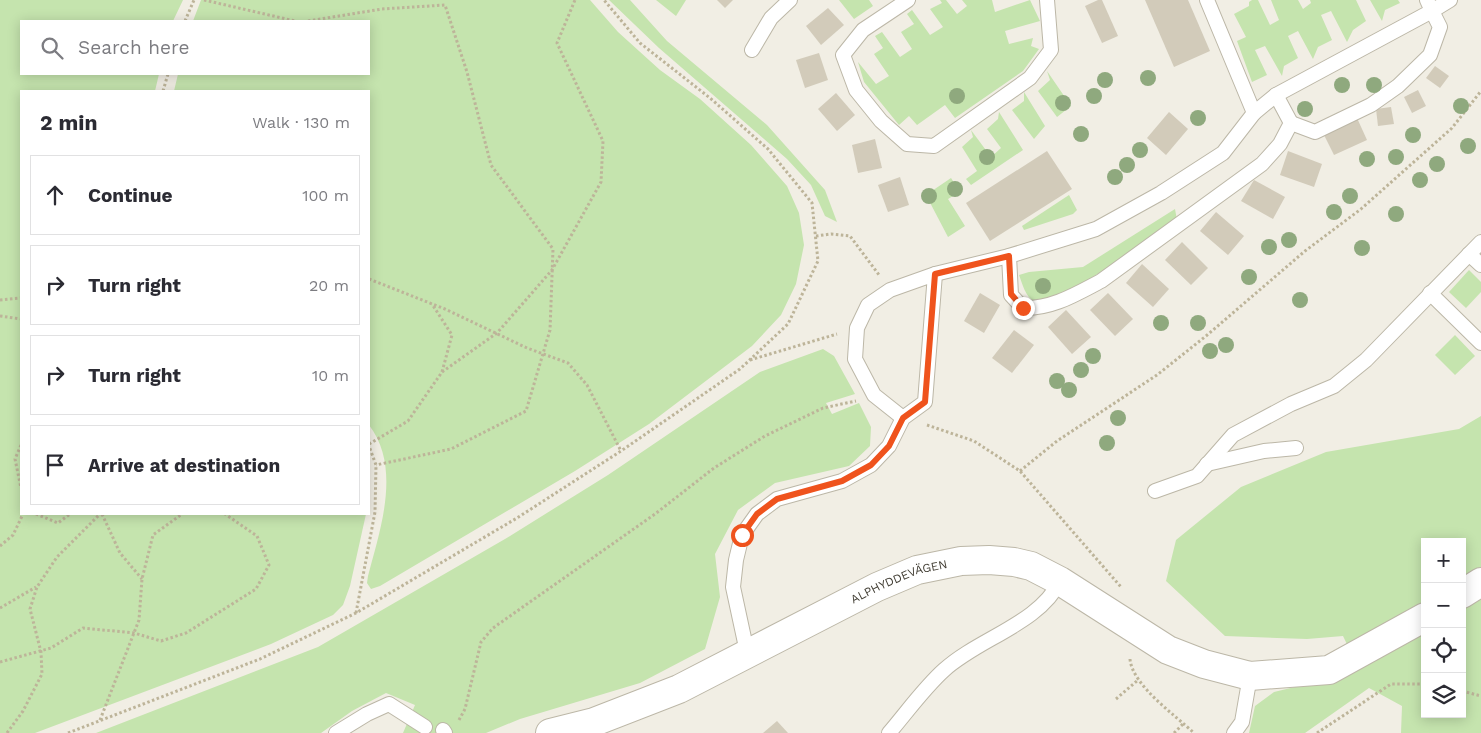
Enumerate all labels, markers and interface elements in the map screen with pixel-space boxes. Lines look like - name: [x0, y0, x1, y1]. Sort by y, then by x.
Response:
- search box: [20, 20, 370, 75]
- icon: search: [38, 34, 66, 62]
- text: Search here: [78, 36, 189, 59]
- text: 2 min: [40, 110, 97, 135]
- text: Walk · 130 m: [252, 113, 350, 132]
- icon: ahead: [41, 181, 69, 209]
- text: Continue: [88, 184, 172, 207]
- text: 100 m: [302, 186, 349, 205]
- icon: right: [41, 271, 69, 299]
- text: Turn right: [88, 274, 181, 297]
- text: 20 m: [309, 276, 349, 295]
- route end: [1012, 297, 1035, 320]
- icon: right: [41, 361, 69, 389]
- text: Turn right: [88, 364, 181, 387]
- text: 10 m: [312, 366, 349, 385]
- icon: arrive: [41, 451, 69, 479]
- text: Arrive at destination: [88, 454, 280, 477]
- route start: [731, 524, 754, 547]
- map controls: [1421, 538, 1466, 718]
- button: +: [1421, 538, 1466, 583]
- street label: ALPHYDDEVÄGEN: [848, 557, 948, 606]
- button: −: [1421, 583, 1466, 628]
- button: locate: [1421, 628, 1466, 673]
- button: layers: [1421, 673, 1466, 718]

